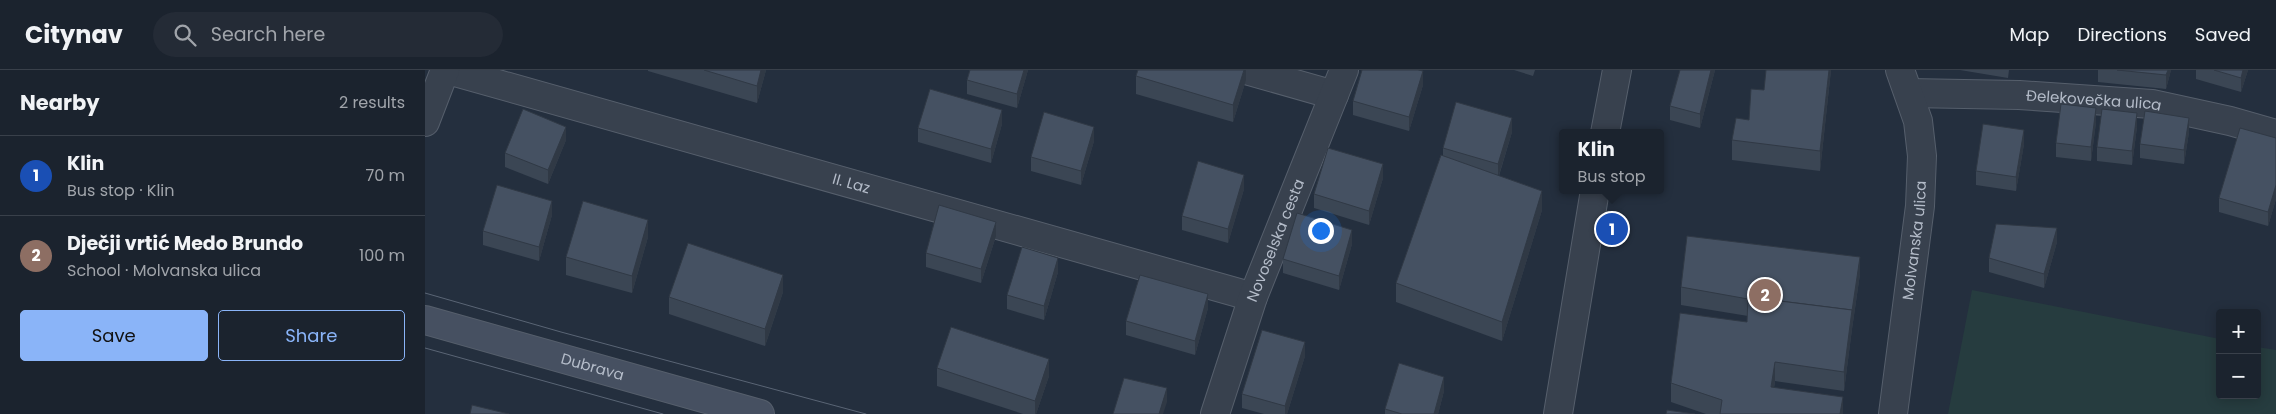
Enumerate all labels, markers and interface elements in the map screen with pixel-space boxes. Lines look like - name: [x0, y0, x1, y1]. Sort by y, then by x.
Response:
- search box: [153, 12, 503, 57]
- text: Citynav: [25, 18, 123, 51]
- icon: search: [171, 21, 199, 49]
- text: Search here: [211, 21, 325, 48]
- text: Map: [2010, 22, 2049, 47]
- text: Directions: [2077, 22, 2167, 47]
- text: Saved: [2195, 22, 2251, 47]
- street label: Đelekovečka ulica: [2026, 85, 2164, 116]
- text: Nearby: [20, 88, 100, 117]
- text: 2 results: [339, 91, 405, 114]
- popup: [1559, 129, 1664, 194]
- text: Klin: [1578, 136, 1615, 163]
- text: Klin: [67, 150, 104, 177]
- text: 1: [33, 164, 39, 187]
- text: 70 m: [365, 164, 405, 187]
- text: Bus stop: [1578, 165, 1645, 188]
- street label: II. Laz: [830, 168, 873, 199]
- street label: Novoselska cesta: [1241, 176, 1309, 305]
- text: Bus stop · Klin: [67, 179, 175, 202]
- street label: Molvanska ulica: [1897, 180, 1931, 301]
- pin: 1: [1596, 210, 1628, 248]
- your location: [1308, 218, 1334, 244]
- text: Dječji vrtić Medo Brundo: [67, 230, 303, 257]
- text: 2: [31, 244, 41, 267]
- text: 100 m: [359, 244, 405, 267]
- text: School · Molvanska ulica: [67, 259, 261, 282]
- pin: 2: [1749, 276, 1781, 314]
- map controls: [2216, 309, 2261, 399]
- button: +: [2216, 309, 2261, 354]
- button: Save: [20, 310, 208, 361]
- button: Share: [218, 310, 405, 361]
- street label: Dubrava: [559, 348, 627, 385]
- button: −: [2216, 354, 2261, 399]

